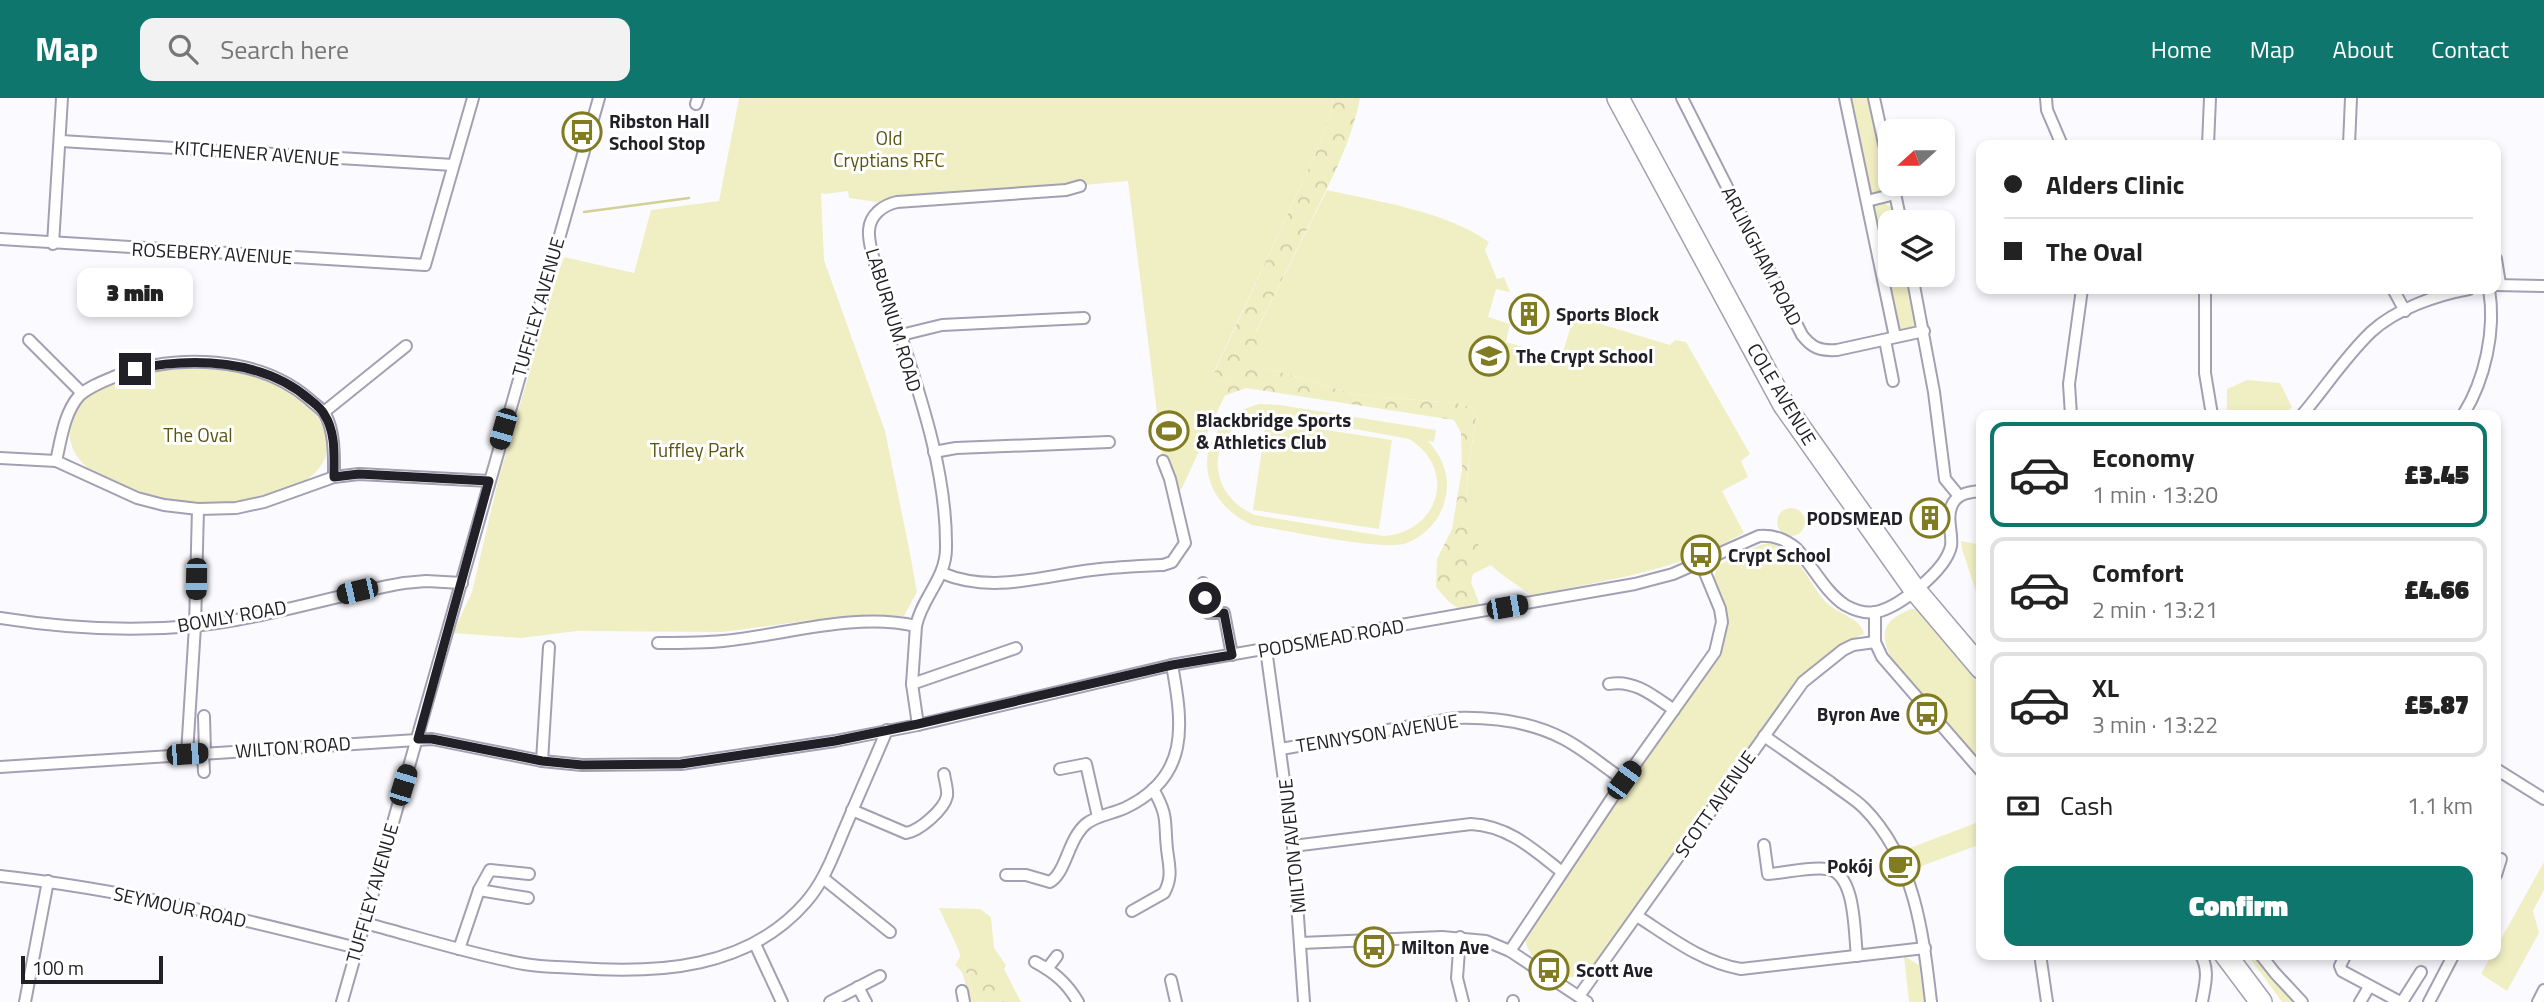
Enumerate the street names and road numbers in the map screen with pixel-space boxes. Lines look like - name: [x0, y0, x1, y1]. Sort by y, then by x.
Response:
- street label: KITCHENER AVENUE: [173, 132, 341, 173]
- street label: ARLINGHAM ROAD: [1715, 181, 1810, 331]
- street label: ROSEBERY AVENUE: [131, 234, 293, 271]
- street label: TUFFLEY AVENUE: [504, 234, 571, 380]
- street label: LABURNUM ROAD: [859, 244, 930, 395]
- street label: COLE AVENUE: [1741, 337, 1824, 450]
- street label: BOWLY ROAD: [175, 592, 289, 639]
- street label: PODSMEAD ROAD: [1255, 610, 1406, 665]
- street label: TENNYSON AVENUE: [1294, 705, 1460, 760]
- street label: WILTON ROAD: [234, 728, 352, 765]
- street label: SCOTT AVENUE: [1667, 744, 1762, 863]
- street label: MILTON AVENUE: [1270, 777, 1313, 915]
- street label: TUFFLEY AVENUE: [338, 820, 405, 966]
- street label: SEYMOUR ROAD: [111, 878, 249, 935]

